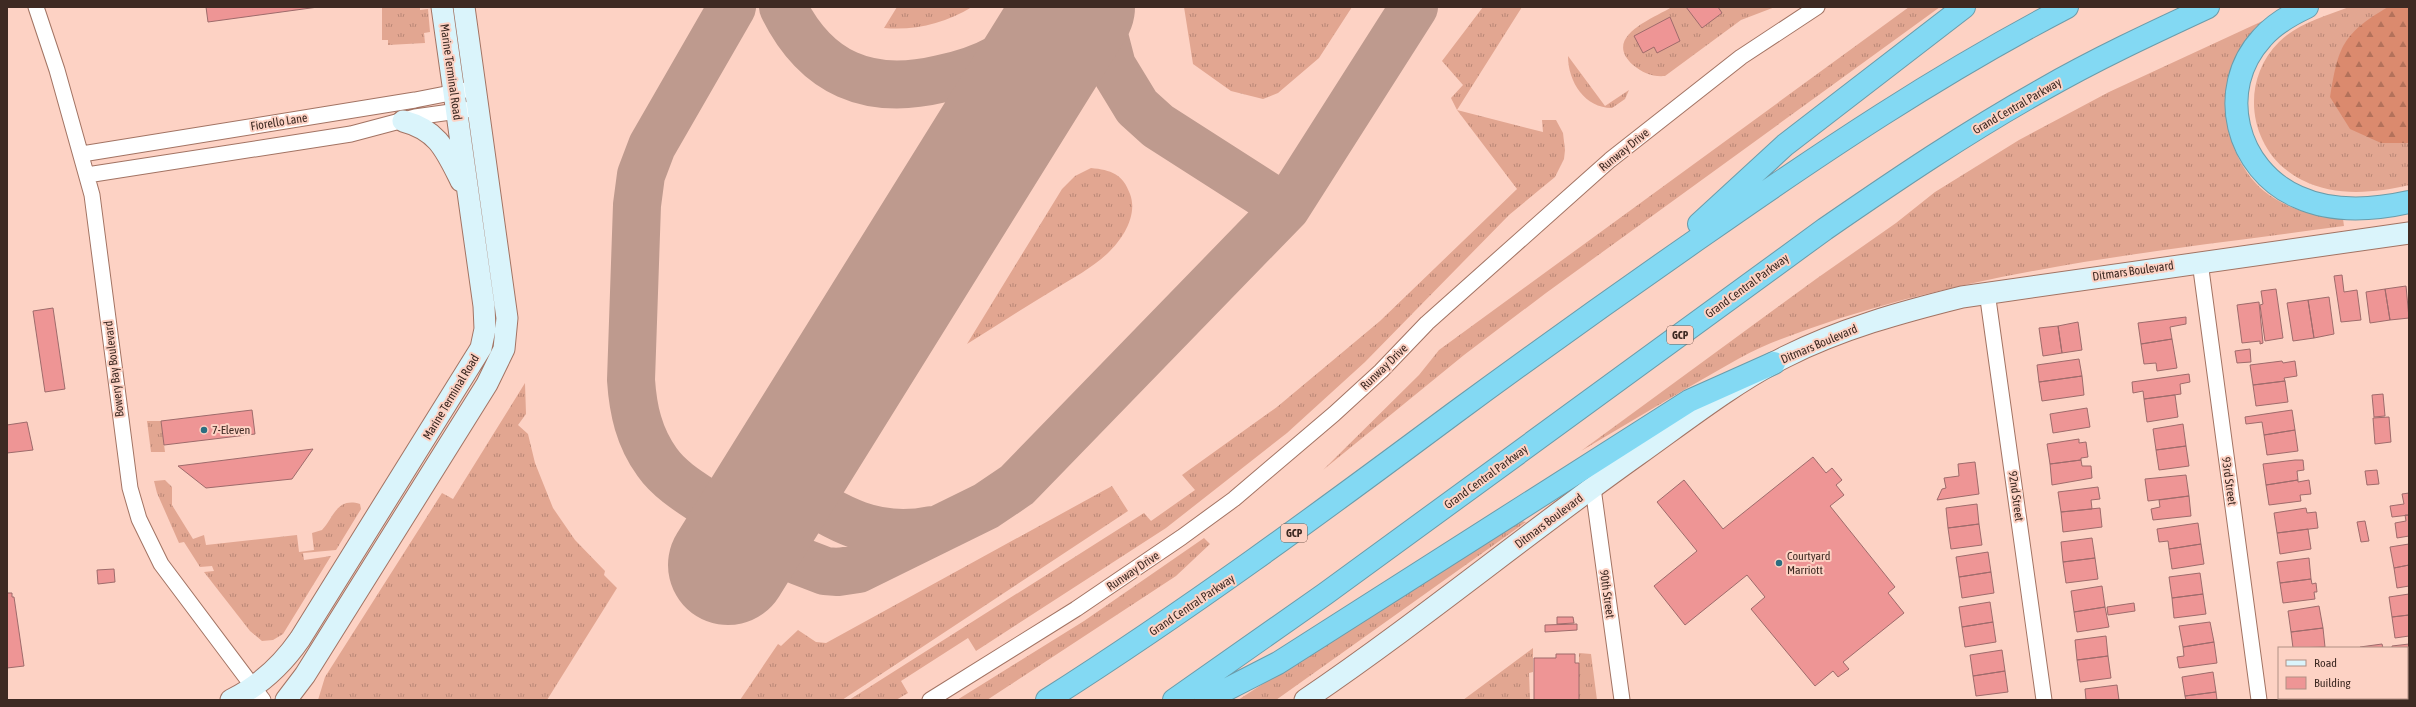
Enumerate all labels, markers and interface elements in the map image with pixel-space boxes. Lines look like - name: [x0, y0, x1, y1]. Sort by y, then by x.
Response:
- street label: Marine Terminal Road: [437, 23, 465, 121]
- street label: Grand Central Parkway: [1970, 75, 2064, 137]
- street label: Fiorello Lane: [250, 111, 308, 133]
- street label: Runway Drive: [1596, 126, 1652, 174]
- street label: Grand Central Parkway: [1702, 251, 1792, 321]
- street label: Ditmars Boulevard: [2092, 258, 2174, 284]
- street label: Bowery Bay Boulevard: [101, 320, 127, 418]
- street label: Ditmars Boulevard: [1779, 322, 1859, 366]
- road number: GCP: [1667, 326, 1693, 344]
- street label: Runway Drive: [1358, 341, 1410, 393]
- street label: Marine Terminal Road: [420, 352, 482, 442]
- place label: 7-Eleven: [212, 423, 250, 437]
- marker: 7-Eleven: [199, 425, 209, 435]
- street label: Grand Central Parkway: [1441, 442, 1531, 512]
- street label: 93rd Street: [2219, 456, 2239, 507]
- street label: 92nd Street: [2006, 470, 2027, 523]
- street label: Ditmars Boulevard: [1512, 491, 1586, 551]
- road number: GCP: [1281, 524, 1307, 542]
- street label: Runway Drive: [1104, 548, 1162, 594]
- place label: Courtyard Marriott: [1787, 549, 1830, 577]
- marker: Courtyard Marriott: [1774, 558, 1784, 568]
- street label: 90th Street: [1597, 569, 1617, 620]
- street label: Grand Central Parkway: [1147, 571, 1237, 639]
- legend: [2278, 647, 2408, 699]
- text: Road: [2314, 656, 2337, 670]
- text: Building: [2314, 676, 2352, 690]

